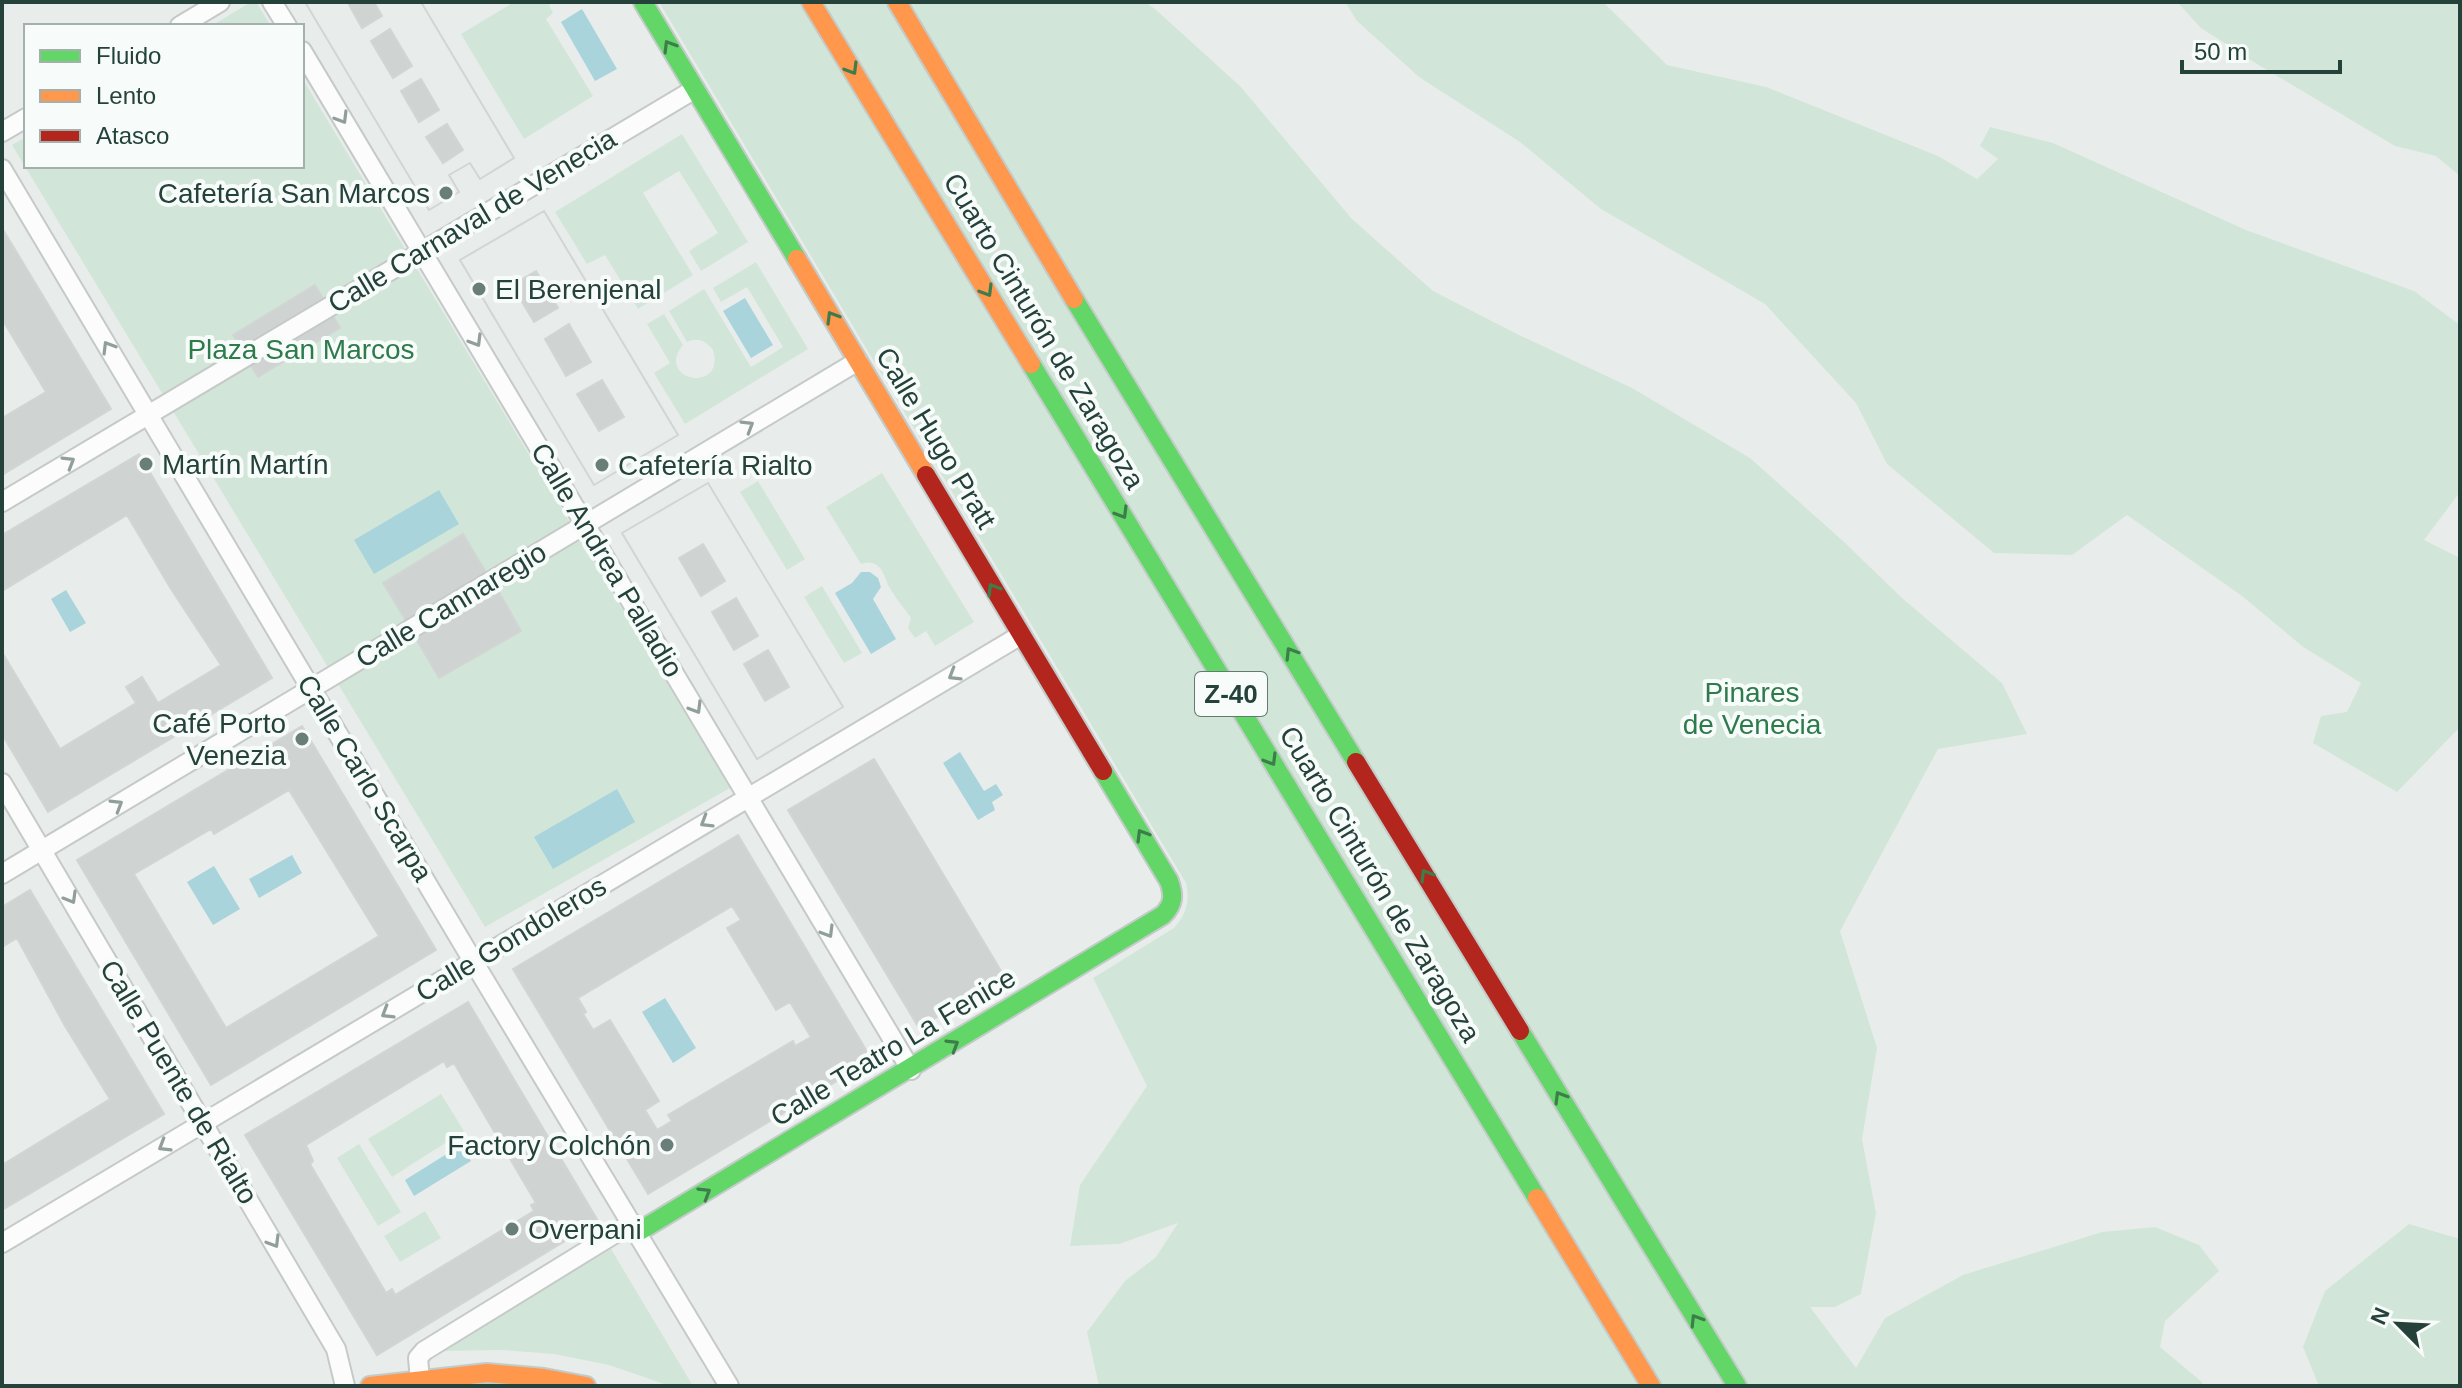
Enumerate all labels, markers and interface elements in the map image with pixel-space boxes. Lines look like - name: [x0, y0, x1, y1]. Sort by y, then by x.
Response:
- legend: [24, 24, 304, 168]
- scale bar: [2182, 24, 2340, 74]
- text: 50 m: [2194, 38, 2247, 65]
- one-way arrow: [664, 40, 679, 55]
- text: Fluido: [96, 42, 161, 69]
- one-way arrow: [842, 60, 858, 75]
- text: Lento: [96, 82, 156, 109]
- one-way arrow: [332, 109, 348, 124]
- text: Atasco: [96, 122, 169, 149]
- street label: Calle Carnaval de Venecia: [323, 123, 622, 319]
- street label: Cuarto Cinturón de Zaragoza: [937, 168, 1151, 495]
- place label: Cafetería San Marcos: [158, 178, 430, 209]
- marker: Cafetería San Marcos: [437, 184, 455, 202]
- place label: El Berenjenal: [495, 274, 662, 305]
- marker: El Berenjenal: [470, 280, 488, 298]
- one-way arrow: [977, 282, 993, 297]
- one-way arrow: [826, 311, 842, 326]
- one-way arrow: [466, 332, 482, 347]
- park label: Plaza San Marcos: [187, 334, 415, 365]
- one-way arrow: [103, 341, 118, 356]
- street label: Calle Hugo Pratt: [870, 342, 1002, 534]
- one-way arrow: [739, 421, 754, 436]
- street label: Calle Andrea Palladio: [525, 437, 689, 683]
- place label: Martín Martín: [162, 449, 328, 480]
- place label: Cafetería Rialto: [618, 450, 813, 481]
- marker: Martín Martín: [137, 455, 155, 473]
- one-way arrow: [60, 456, 75, 472]
- marker: Cafetería Rialto: [593, 456, 611, 474]
- one-way arrow: [1112, 504, 1127, 519]
- street label: Calle Cannaregio: [350, 536, 552, 674]
- one-way arrow: [987, 583, 1003, 598]
- one-way arrow: [1285, 647, 1300, 662]
- one-way arrow: [948, 665, 963, 681]
- street label: Calle Carlo Scarpa: [291, 669, 439, 887]
- road number: Z-40: [1195, 672, 1267, 716]
- park label: Pinares de Venecia: [1683, 677, 1822, 740]
- one-way arrow: [686, 699, 702, 714]
- place label: Café Porto Venezia: [152, 708, 286, 771]
- street label: Cuarto Cinturón de Zaragoza: [1273, 721, 1487, 1048]
- marker: Café Porto Venezia: [293, 730, 311, 748]
- one-way arrow: [1261, 751, 1276, 766]
- one-way arrow: [108, 799, 123, 815]
- one-way arrow: [700, 813, 715, 828]
- one-way arrow: [1136, 829, 1152, 844]
- one-way arrow: [1420, 869, 1436, 884]
- street label: Calle Gondoleros: [410, 870, 612, 1008]
- one-way arrow: [61, 889, 77, 904]
- one-way arrow: [819, 923, 834, 938]
- street label: Calle Puente de Rialto: [94, 955, 264, 1209]
- street label: Calle Teatro La Fenice: [765, 962, 1021, 1132]
- one-way arrow: [381, 1003, 396, 1019]
- one-way arrow: [944, 1039, 958, 1054]
- one-way arrow: [1555, 1092, 1570, 1106]
- place label: Factory Colchón: [447, 1130, 651, 1161]
- marker: Factory Colchón: [658, 1136, 676, 1154]
- one-way arrow: [158, 1137, 173, 1152]
- one-way arrow: [696, 1187, 711, 1202]
- place label: Overpani: [528, 1214, 642, 1245]
- marker: Overpani: [503, 1220, 521, 1238]
- one-way arrow: [264, 1233, 280, 1248]
- north arrow: [2358, 1284, 2438, 1364]
- text: N: [2366, 1304, 2395, 1328]
- one-way arrow: [1690, 1314, 1705, 1328]

